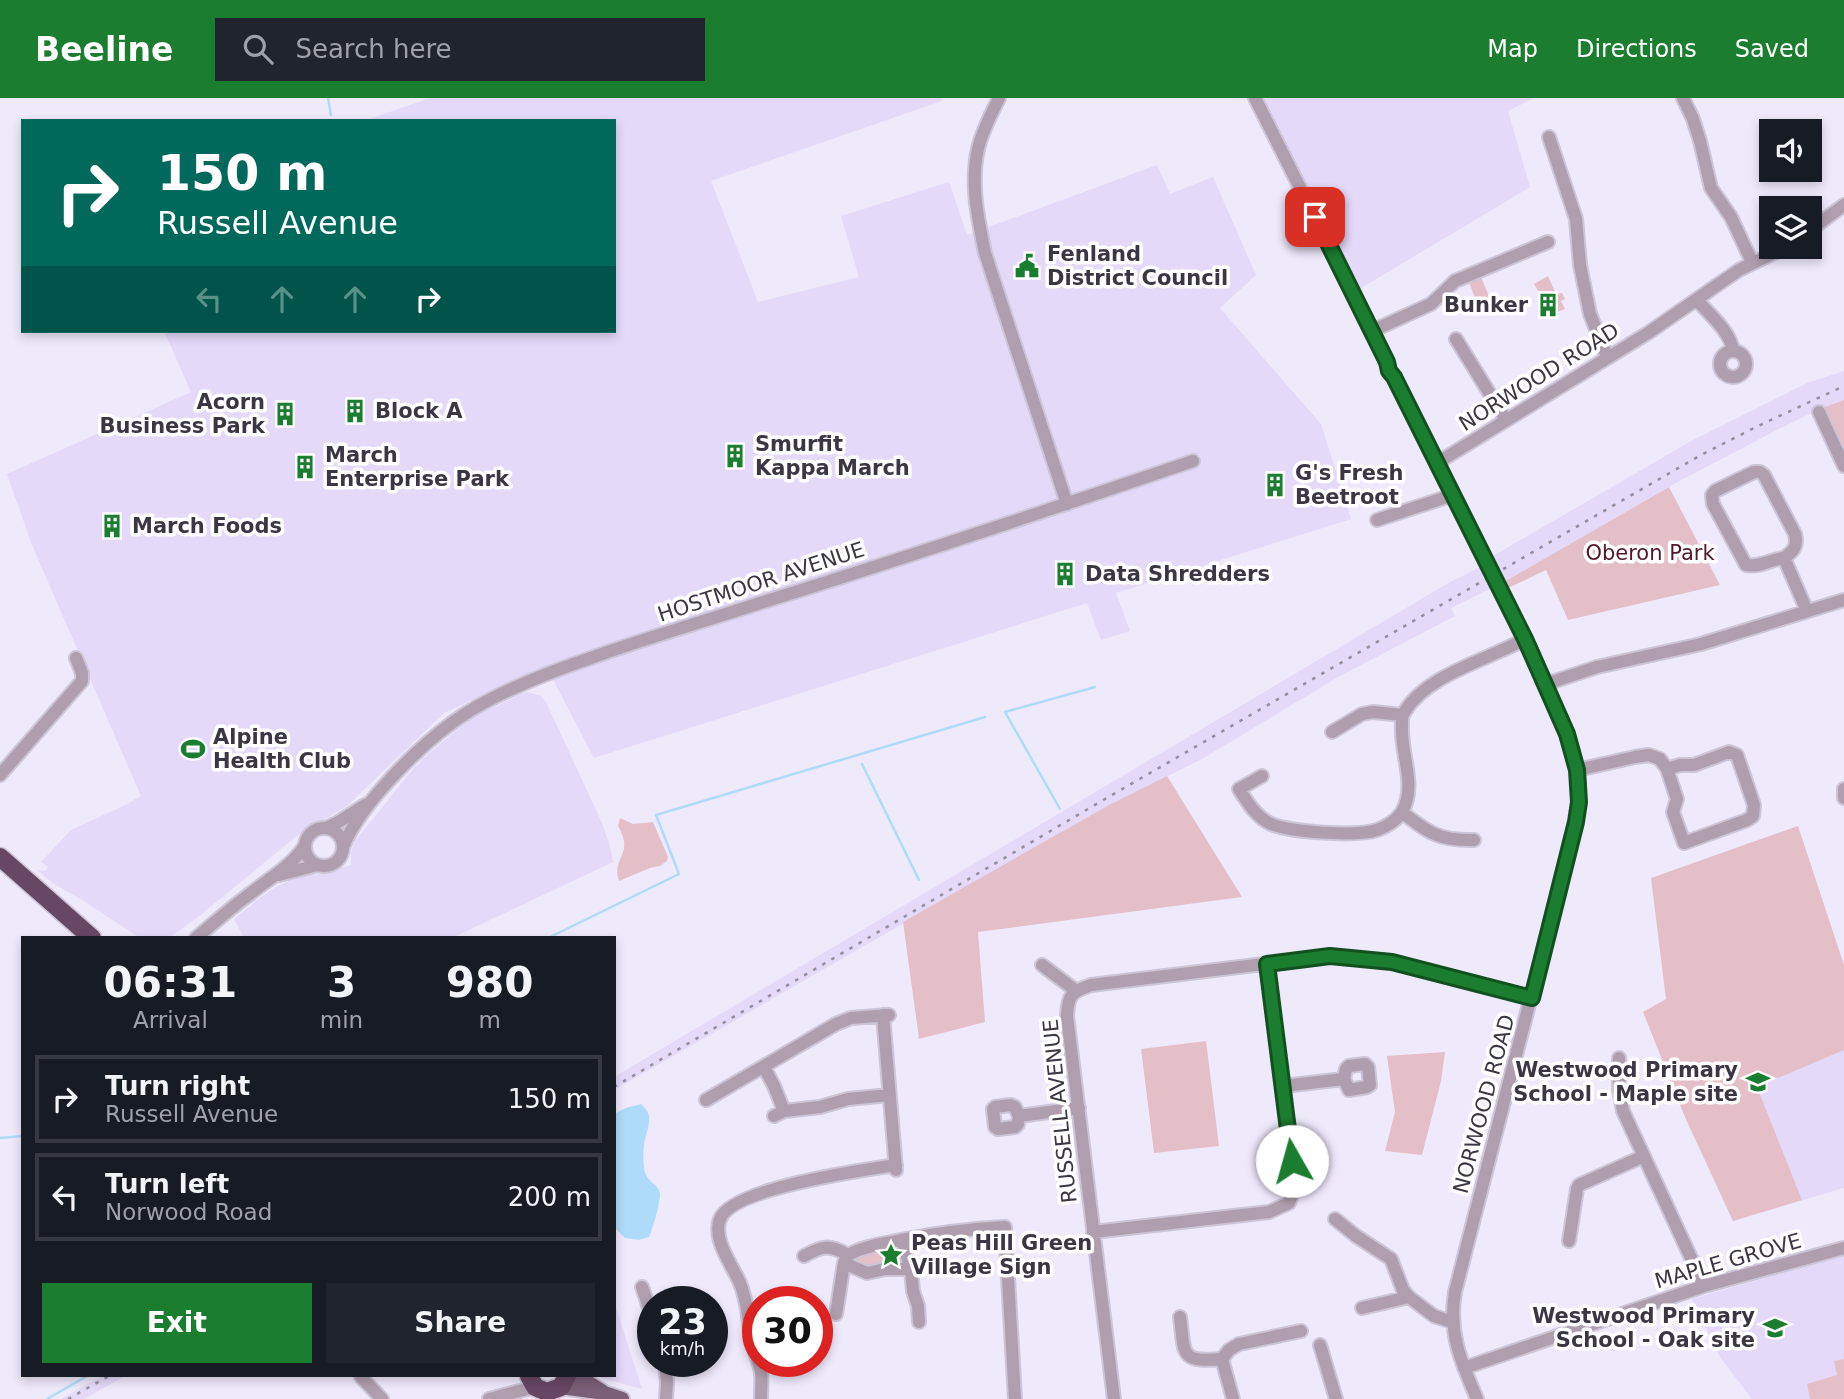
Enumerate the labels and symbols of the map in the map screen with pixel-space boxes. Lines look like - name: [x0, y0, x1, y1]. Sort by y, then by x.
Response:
- pin: [1285, 187, 1345, 247]
- place label: Fenland District Council: [1047, 242, 1228, 290]
- public building icon: Fenland District Council: [1013, 252, 1041, 280]
- building icon: Bunker: [1534, 291, 1562, 319]
- place label: Bunker: [1444, 293, 1529, 317]
- street label: NORWOOD ROAD: [1455, 318, 1623, 436]
- place label: Acorn Business Park: [100, 390, 266, 438]
- building icon: Block A: [341, 397, 369, 425]
- place label: Block A: [375, 399, 463, 423]
- building icon: Acorn Business Park: [271, 400, 299, 428]
- place label: Smurfit Kappa March: [755, 432, 910, 480]
- building icon: Smurfit Kappa March: [721, 442, 749, 470]
- place label: March Enterprise Park: [325, 443, 510, 491]
- building icon: March Enterprise Park: [291, 453, 319, 481]
- place label: G's Fresh Beetroot: [1295, 461, 1404, 509]
- building icon: G's Fresh Beetroot: [1261, 471, 1289, 499]
- building icon: March Foods: [98, 512, 126, 540]
- place label: March Foods: [132, 514, 282, 538]
- street label: HOSTMOOR AVENUE: [655, 537, 867, 627]
- park label: Oberon Park: [1585, 541, 1715, 565]
- building icon: Data Shredders: [1051, 560, 1079, 588]
- place label: Data Shredders: [1085, 562, 1270, 586]
- place label: Alpine Health Club: [213, 725, 351, 773]
- sports icon: Alpine Health Club: [179, 735, 207, 763]
- street label: NORWOOD ROAD: [1449, 1012, 1519, 1196]
- street label: RUSSELL AVENUE: [1038, 1018, 1082, 1204]
- place label: Westwood Primary School - Maple site: [1513, 1058, 1738, 1106]
- school or university icon: Westwood Primary School - Maple site: [1744, 1068, 1772, 1096]
- position arrow: [1255, 1124, 1329, 1198]
- street label: MAPLE GROVE: [1652, 1229, 1804, 1293]
- place label: Peas Hill Green Village Sign: [911, 1231, 1092, 1279]
- place icon: Peas Hill Green Village Sign: [877, 1241, 905, 1269]
- speed limit sign: 30: [742, 1286, 833, 1377]
- place label: Westwood Primary School - Oak site: [1532, 1304, 1755, 1352]
- school or university icon: Westwood Primary School - Oak site: [1761, 1314, 1789, 1342]

